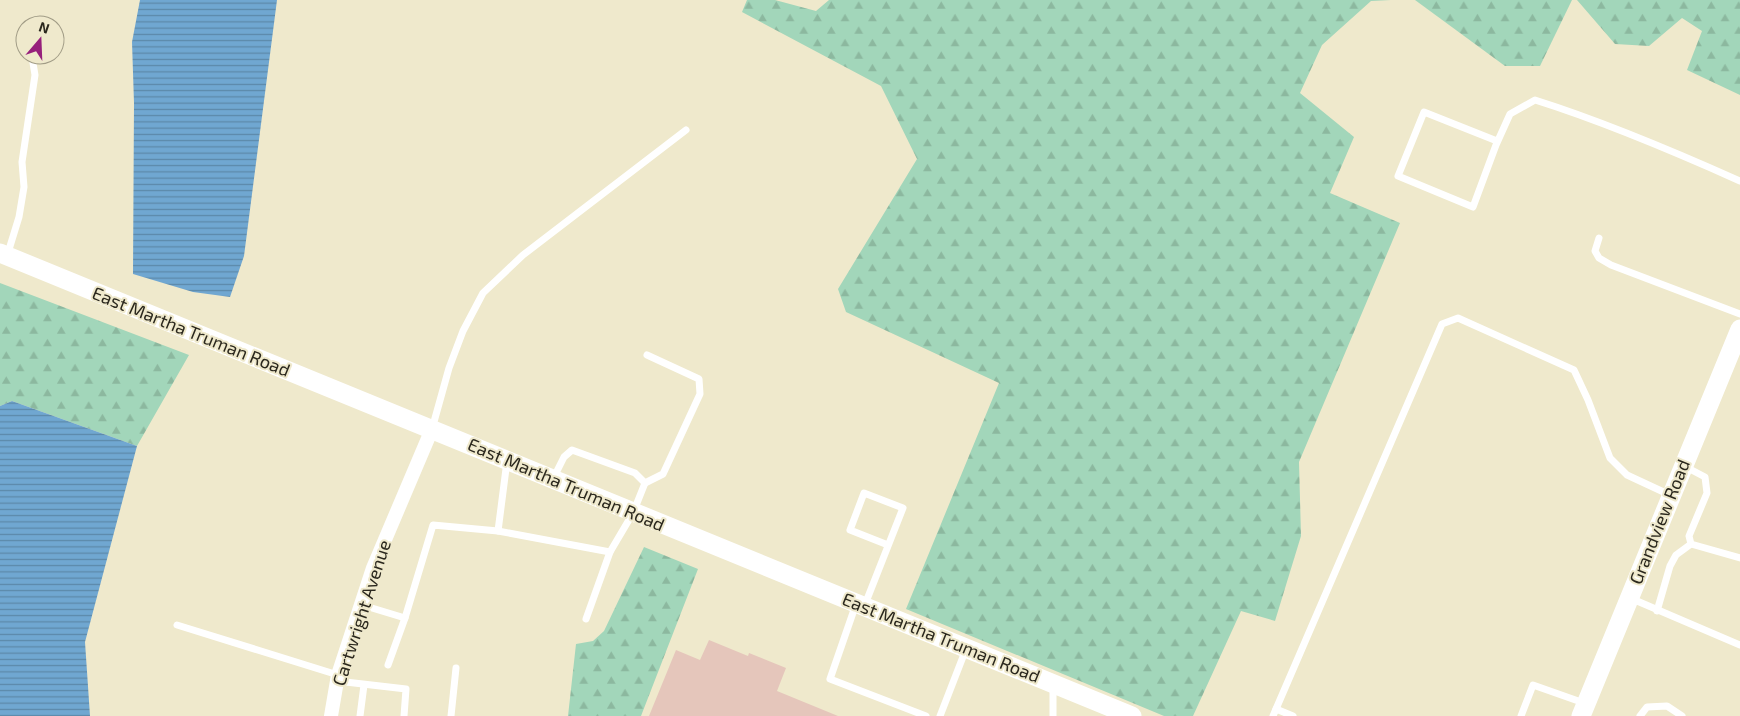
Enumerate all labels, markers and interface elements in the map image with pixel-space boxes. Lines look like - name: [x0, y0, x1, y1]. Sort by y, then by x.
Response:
- north arrow: [15, 15, 65, 65]
- text: N: [37, 18, 52, 37]
- street label: East Martha Truman Road: [89, 281, 294, 381]
- street label: East Martha Truman Road: [465, 433, 668, 536]
- street label: Grandview Road: [1624, 456, 1694, 587]
- street label: Cartwright Avenue: [327, 537, 395, 688]
- street label: East Martha Truman Road: [839, 587, 1044, 687]

